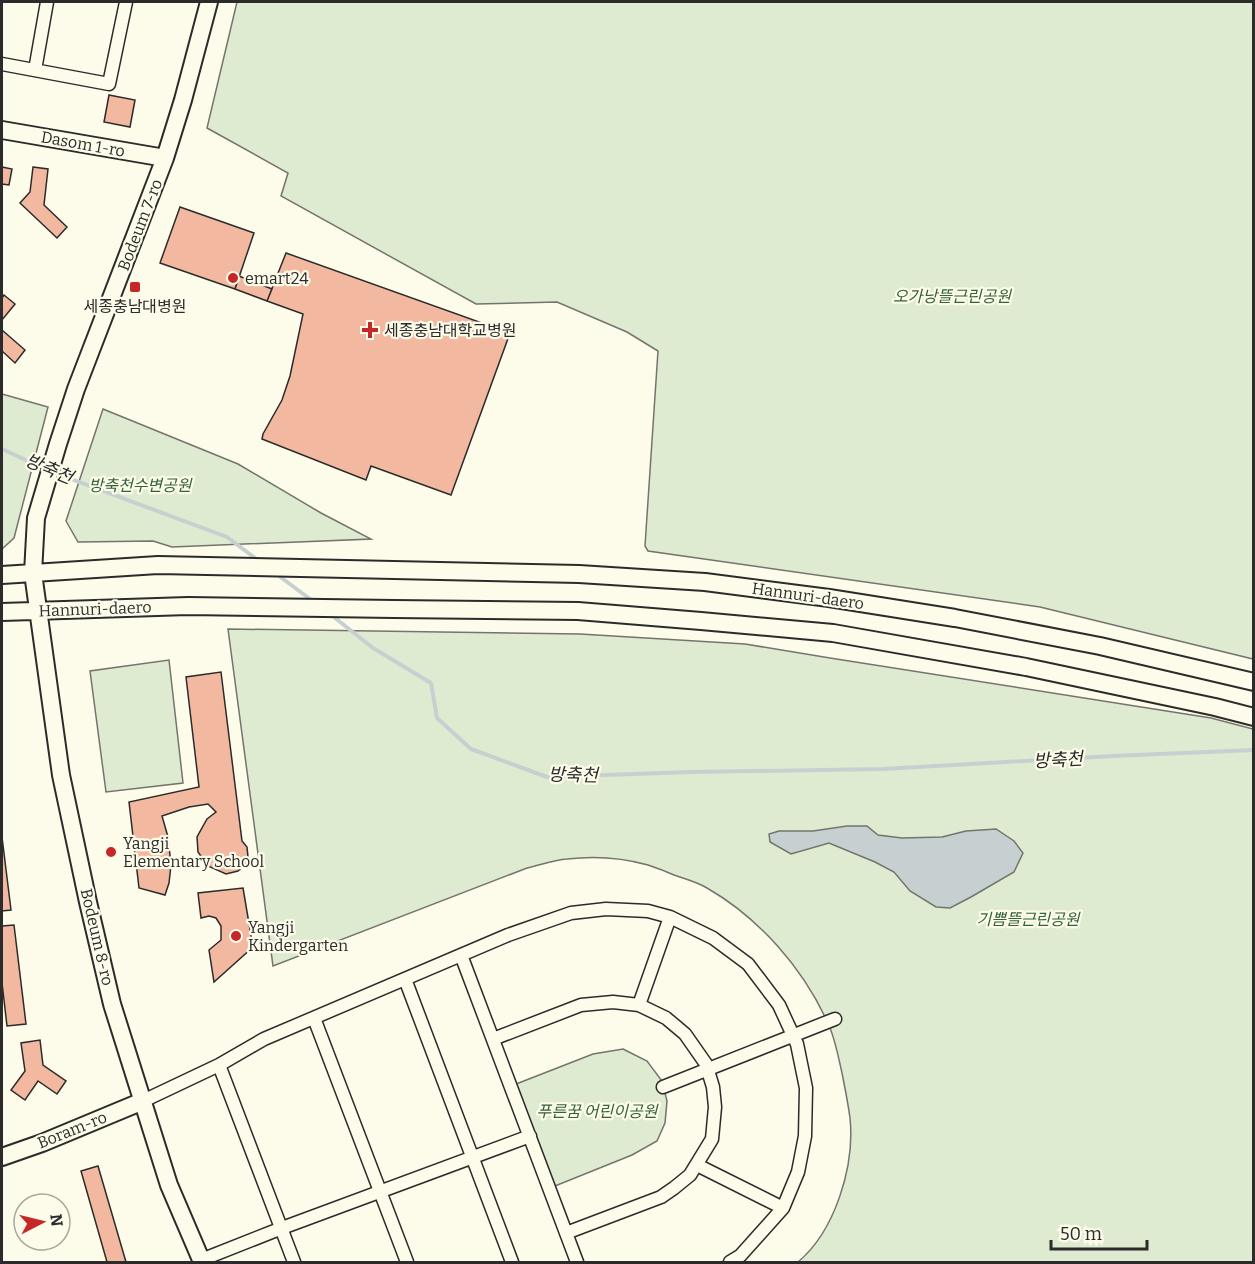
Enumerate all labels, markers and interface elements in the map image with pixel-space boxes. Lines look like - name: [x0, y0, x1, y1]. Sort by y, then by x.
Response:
- street label: Dasom 1-ro: [40, 127, 126, 161]
- street label: Bodeum 7-ro: [114, 177, 166, 273]
- place label: emart24: [245, 269, 309, 288]
- marker: emart24: [226, 271, 240, 285]
- marker: 세종충남대병원: [128, 280, 142, 294]
- park label: 오가낭뜰근린공원: [893, 287, 1012, 306]
- place label: 세종충남대병원: [83, 297, 187, 316]
- marker: 세종충남대학교병원: [361, 321, 379, 339]
- place label: 세종충남대학교병원: [384, 321, 516, 340]
- water label: 방축천: [22, 449, 78, 490]
- park label: 방축천수변공원: [88, 476, 193, 495]
- street label: Hannuri-daero: [751, 579, 865, 613]
- street label: Hannuri-daero: [38, 598, 152, 620]
- water label: 방축천: [1033, 748, 1086, 772]
- water label: 방축천: [548, 764, 600, 786]
- place label: Yangji Elementary School: [123, 834, 264, 871]
- marker: Yangji Elementary School: [104, 845, 118, 859]
- street label: Bodeum 8-ro: [77, 887, 117, 987]
- park label: 기쁨뜰근린공원: [976, 910, 1081, 929]
- place label: Yangji Kindergarten: [248, 918, 348, 955]
- marker: Yangji Kindergarten: [229, 929, 243, 943]
- park label: 푸른꿈 어린이공원: [537, 1102, 659, 1121]
- street label: Boram-ro: [35, 1107, 109, 1153]
- north arrow: [12, 1192, 72, 1252]
- text: N: [46, 1213, 67, 1228]
- scale bar: [1051, 1213, 1147, 1251]
- text: 50 m: [1060, 1223, 1102, 1245]

